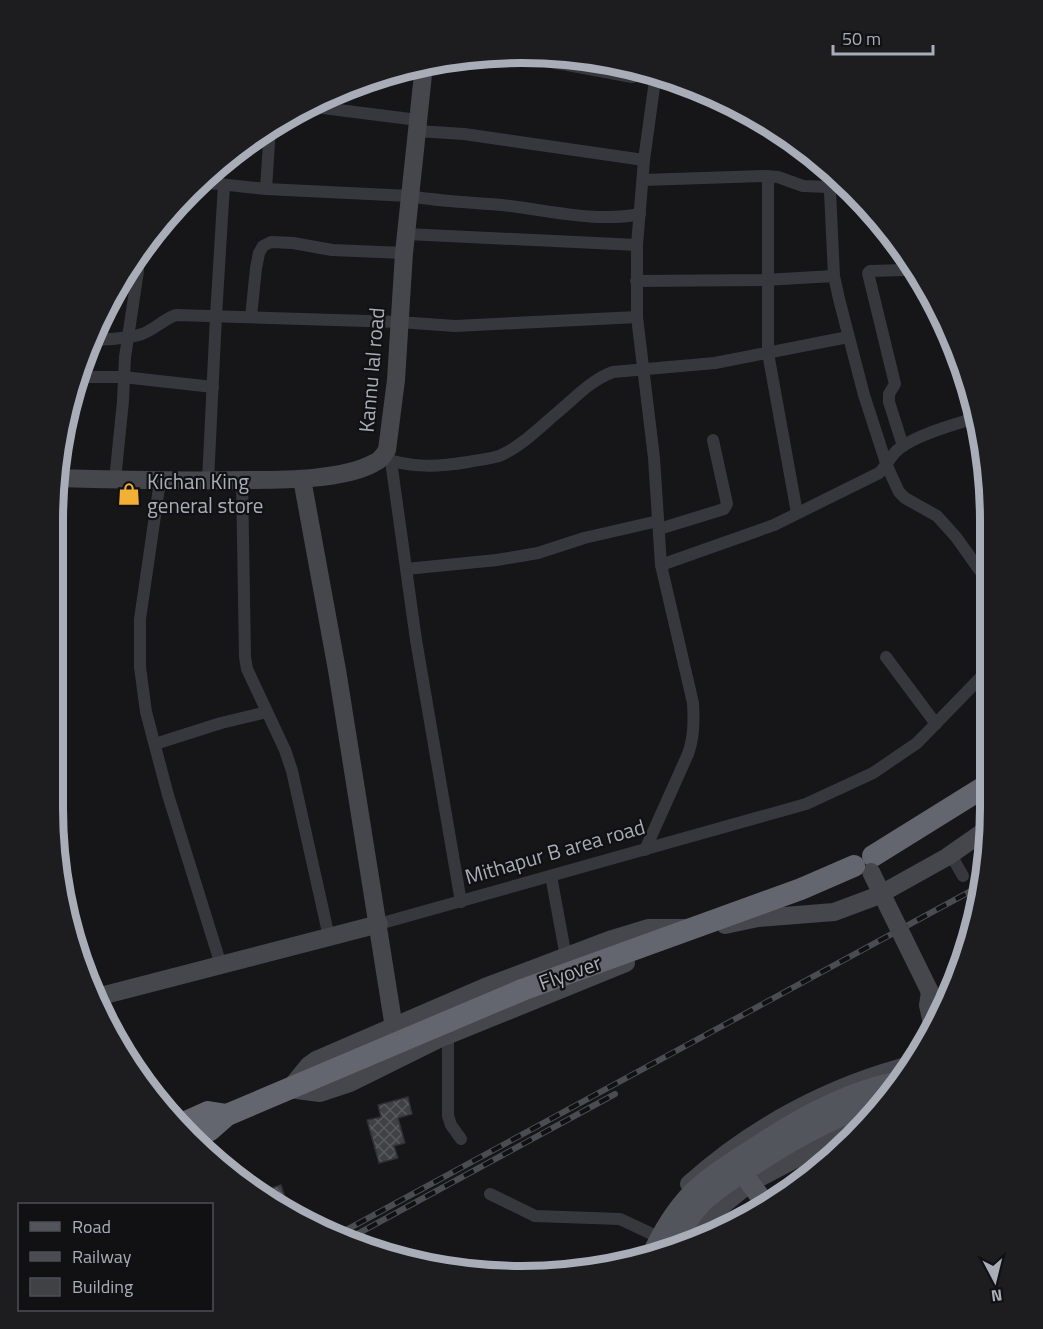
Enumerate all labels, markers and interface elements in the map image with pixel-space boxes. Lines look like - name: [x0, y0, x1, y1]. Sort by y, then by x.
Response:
- scale bar: [833, 18, 934, 56]
- text: 50 m: [842, 25, 881, 52]
- street label: Kannu lal road: [350, 306, 392, 434]
- place label: Kichan King general store: [147, 465, 263, 521]
- shop icon: Kichan King general store: [116, 481, 142, 507]
- street label: Mithapur B area road: [461, 810, 649, 892]
- street label: Flyover: [534, 946, 605, 998]
- legend: [18, 1203, 213, 1311]
- text: Road: [72, 1213, 111, 1240]
- text: Railway: [72, 1243, 132, 1270]
- north arrow: [965, 1251, 1025, 1311]
- text: Building: [72, 1273, 133, 1300]
- text: N: [990, 1283, 1004, 1308]

